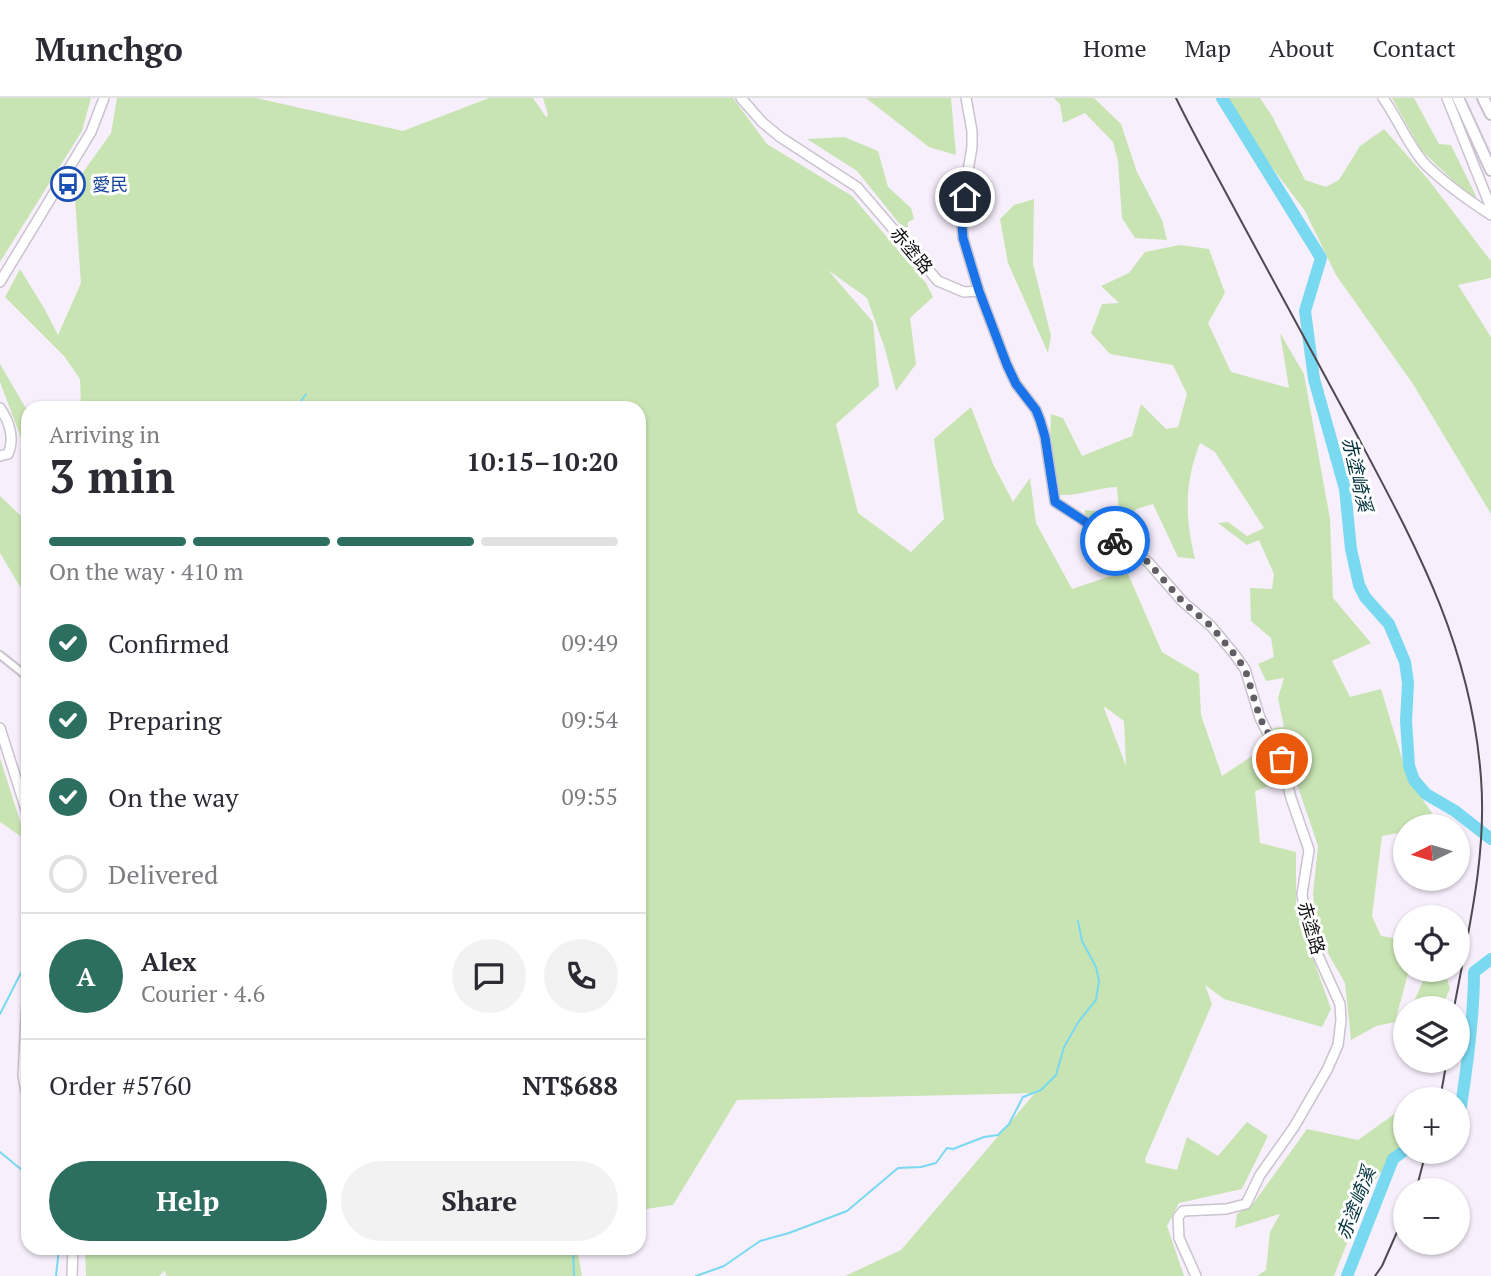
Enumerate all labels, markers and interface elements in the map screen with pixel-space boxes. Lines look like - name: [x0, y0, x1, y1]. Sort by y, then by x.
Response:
- text: Munchgo: [35, 27, 183, 70]
- text: Home: [1083, 32, 1147, 64]
- text: Map: [1185, 32, 1231, 64]
- text: About: [1269, 32, 1335, 64]
- text: Contact: [1373, 32, 1456, 64]
- bus stop icon: 愛民: [49, 165, 87, 203]
- pin: [935, 167, 995, 227]
- place label: 愛民: [92, 172, 128, 196]
- icon: home: [946, 178, 984, 216]
- street label: 赤塗路: [885, 222, 939, 278]
- text: Arriving in: [49, 419, 160, 450]
- water label: 赤塗崎溪: [1337, 434, 1379, 517]
- text: 10:15–10:20: [466, 444, 618, 478]
- text: 3 min: [49, 445, 175, 506]
- courier: [1080, 506, 1150, 576]
- icon: bike: [1096, 522, 1134, 560]
- text: On the way · 410 m: [49, 556, 243, 587]
- icon: check: [49, 624, 87, 662]
- text: Confirmed: [108, 626, 229, 660]
- text: 09:49: [561, 627, 618, 658]
- icon: check: [49, 701, 87, 739]
- text: Preparing: [108, 703, 221, 737]
- text: 09:54: [561, 704, 618, 735]
- pin: [1252, 729, 1312, 789]
- icon: bag: [1263, 740, 1301, 778]
- icon: check: [49, 778, 87, 816]
- text: On the way: [108, 780, 239, 814]
- text: 09:55: [561, 781, 618, 812]
- north arrow: [1393, 814, 1470, 891]
- map controls: [1393, 814, 1470, 1255]
- text: Delivered: [108, 857, 218, 891]
- street label: 赤塗路: [1293, 899, 1331, 957]
- button: locate: [1393, 905, 1470, 982]
- button: chat: [452, 939, 526, 1013]
- button: phone: [544, 939, 618, 1013]
- text: Alex: [141, 944, 197, 978]
- text: A: [77, 959, 95, 993]
- text: Courier · 4.6: [141, 978, 265, 1009]
- button: layers: [1393, 996, 1470, 1073]
- text: Order #5760: [49, 1068, 191, 1102]
- text: NT$688: [522, 1068, 618, 1102]
- button: +: [1393, 1087, 1470, 1164]
- water label: 赤塗崎溪: [1330, 1160, 1381, 1243]
- button: Help: [49, 1161, 327, 1241]
- button: Share: [341, 1161, 618, 1241]
- button: −: [1393, 1178, 1470, 1255]

